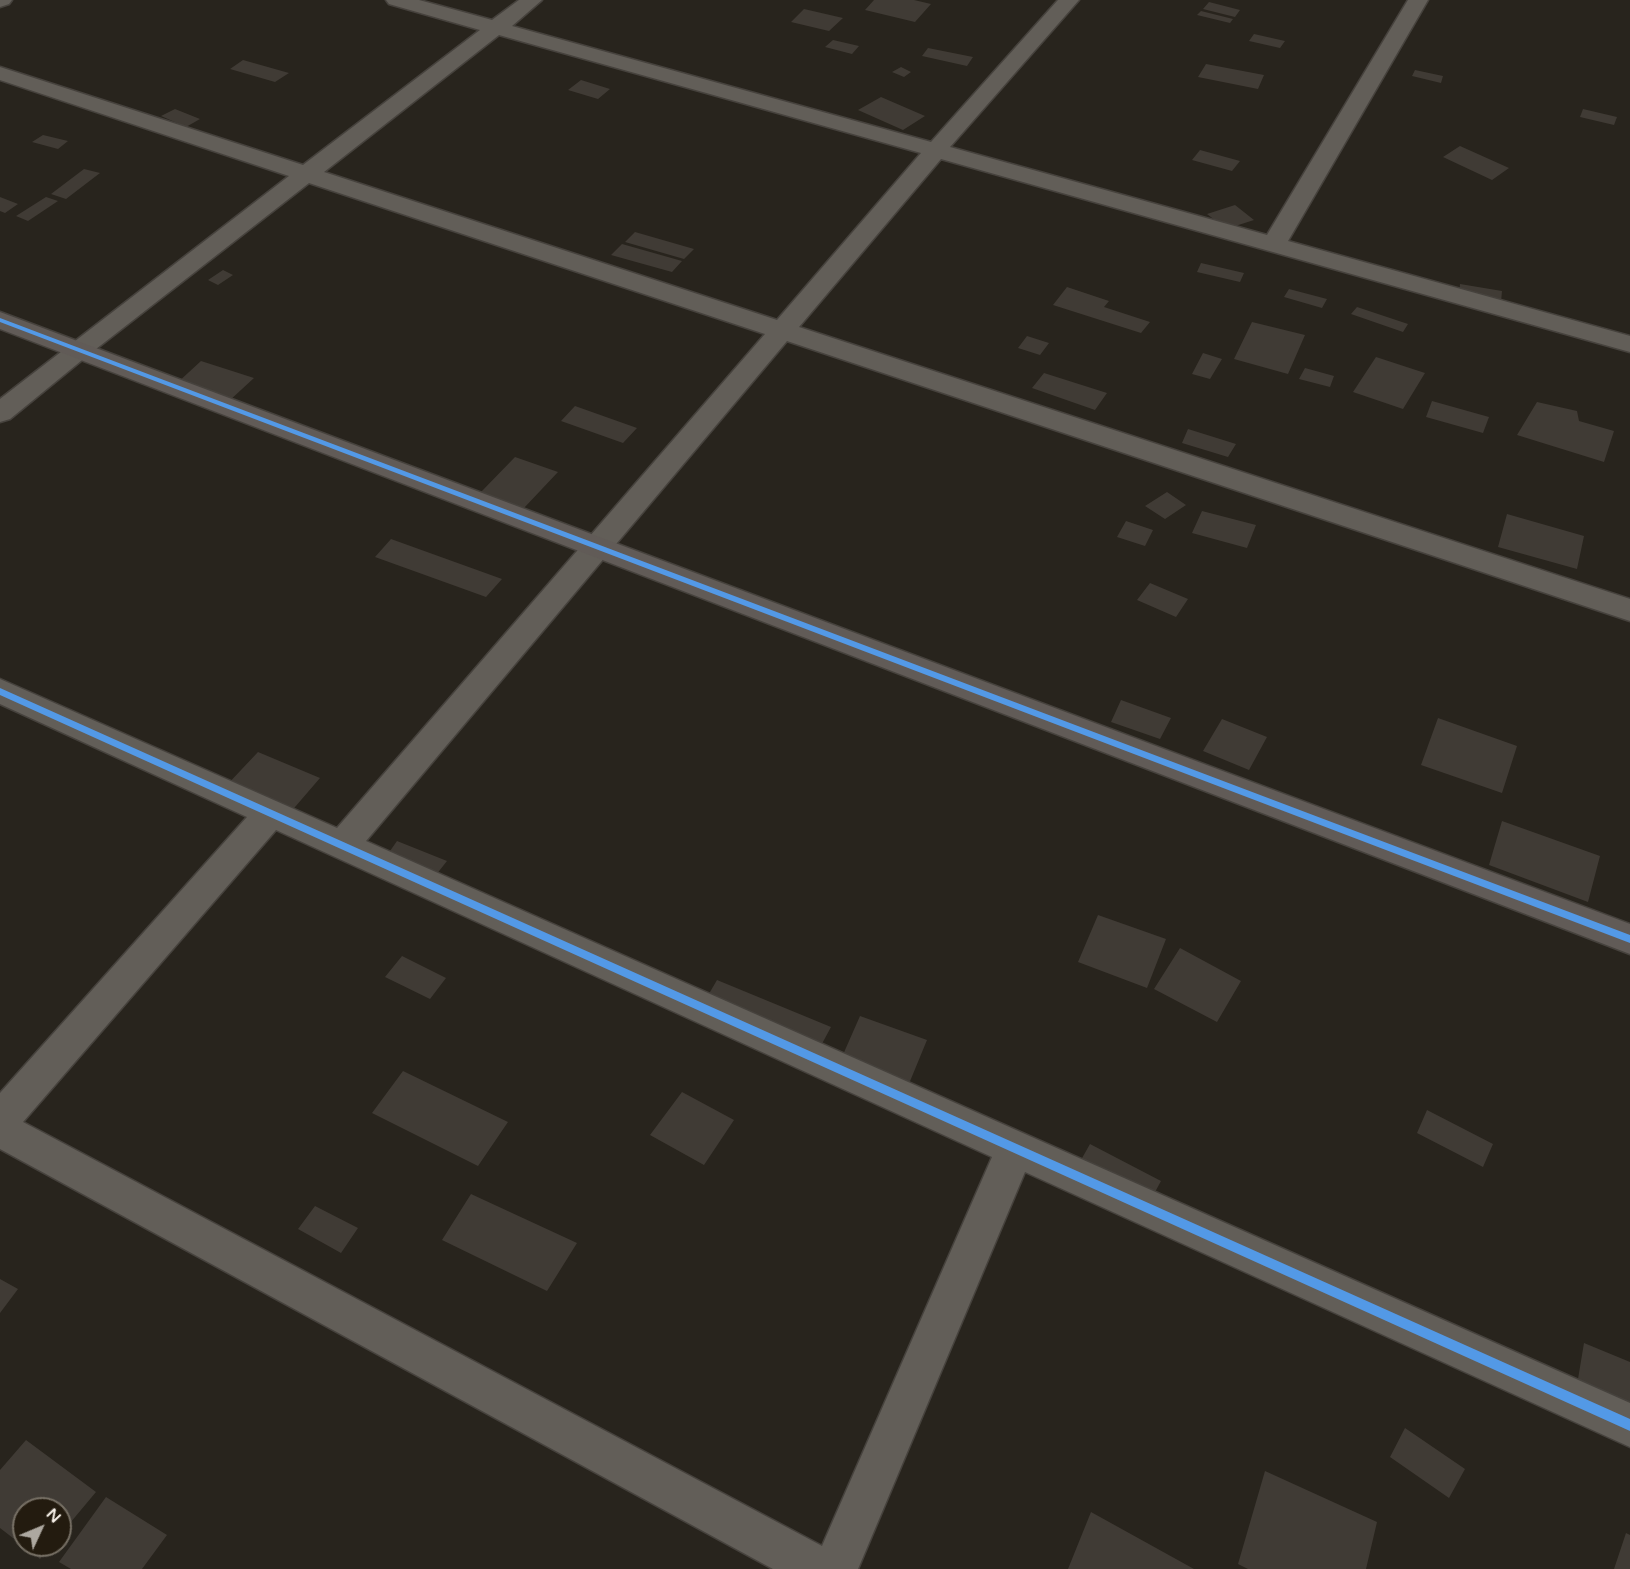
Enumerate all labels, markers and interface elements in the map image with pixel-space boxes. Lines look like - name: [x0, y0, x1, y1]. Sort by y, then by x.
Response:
- north arrow: [12, 1497, 72, 1557]
- text: N: [42, 1504, 65, 1527]

